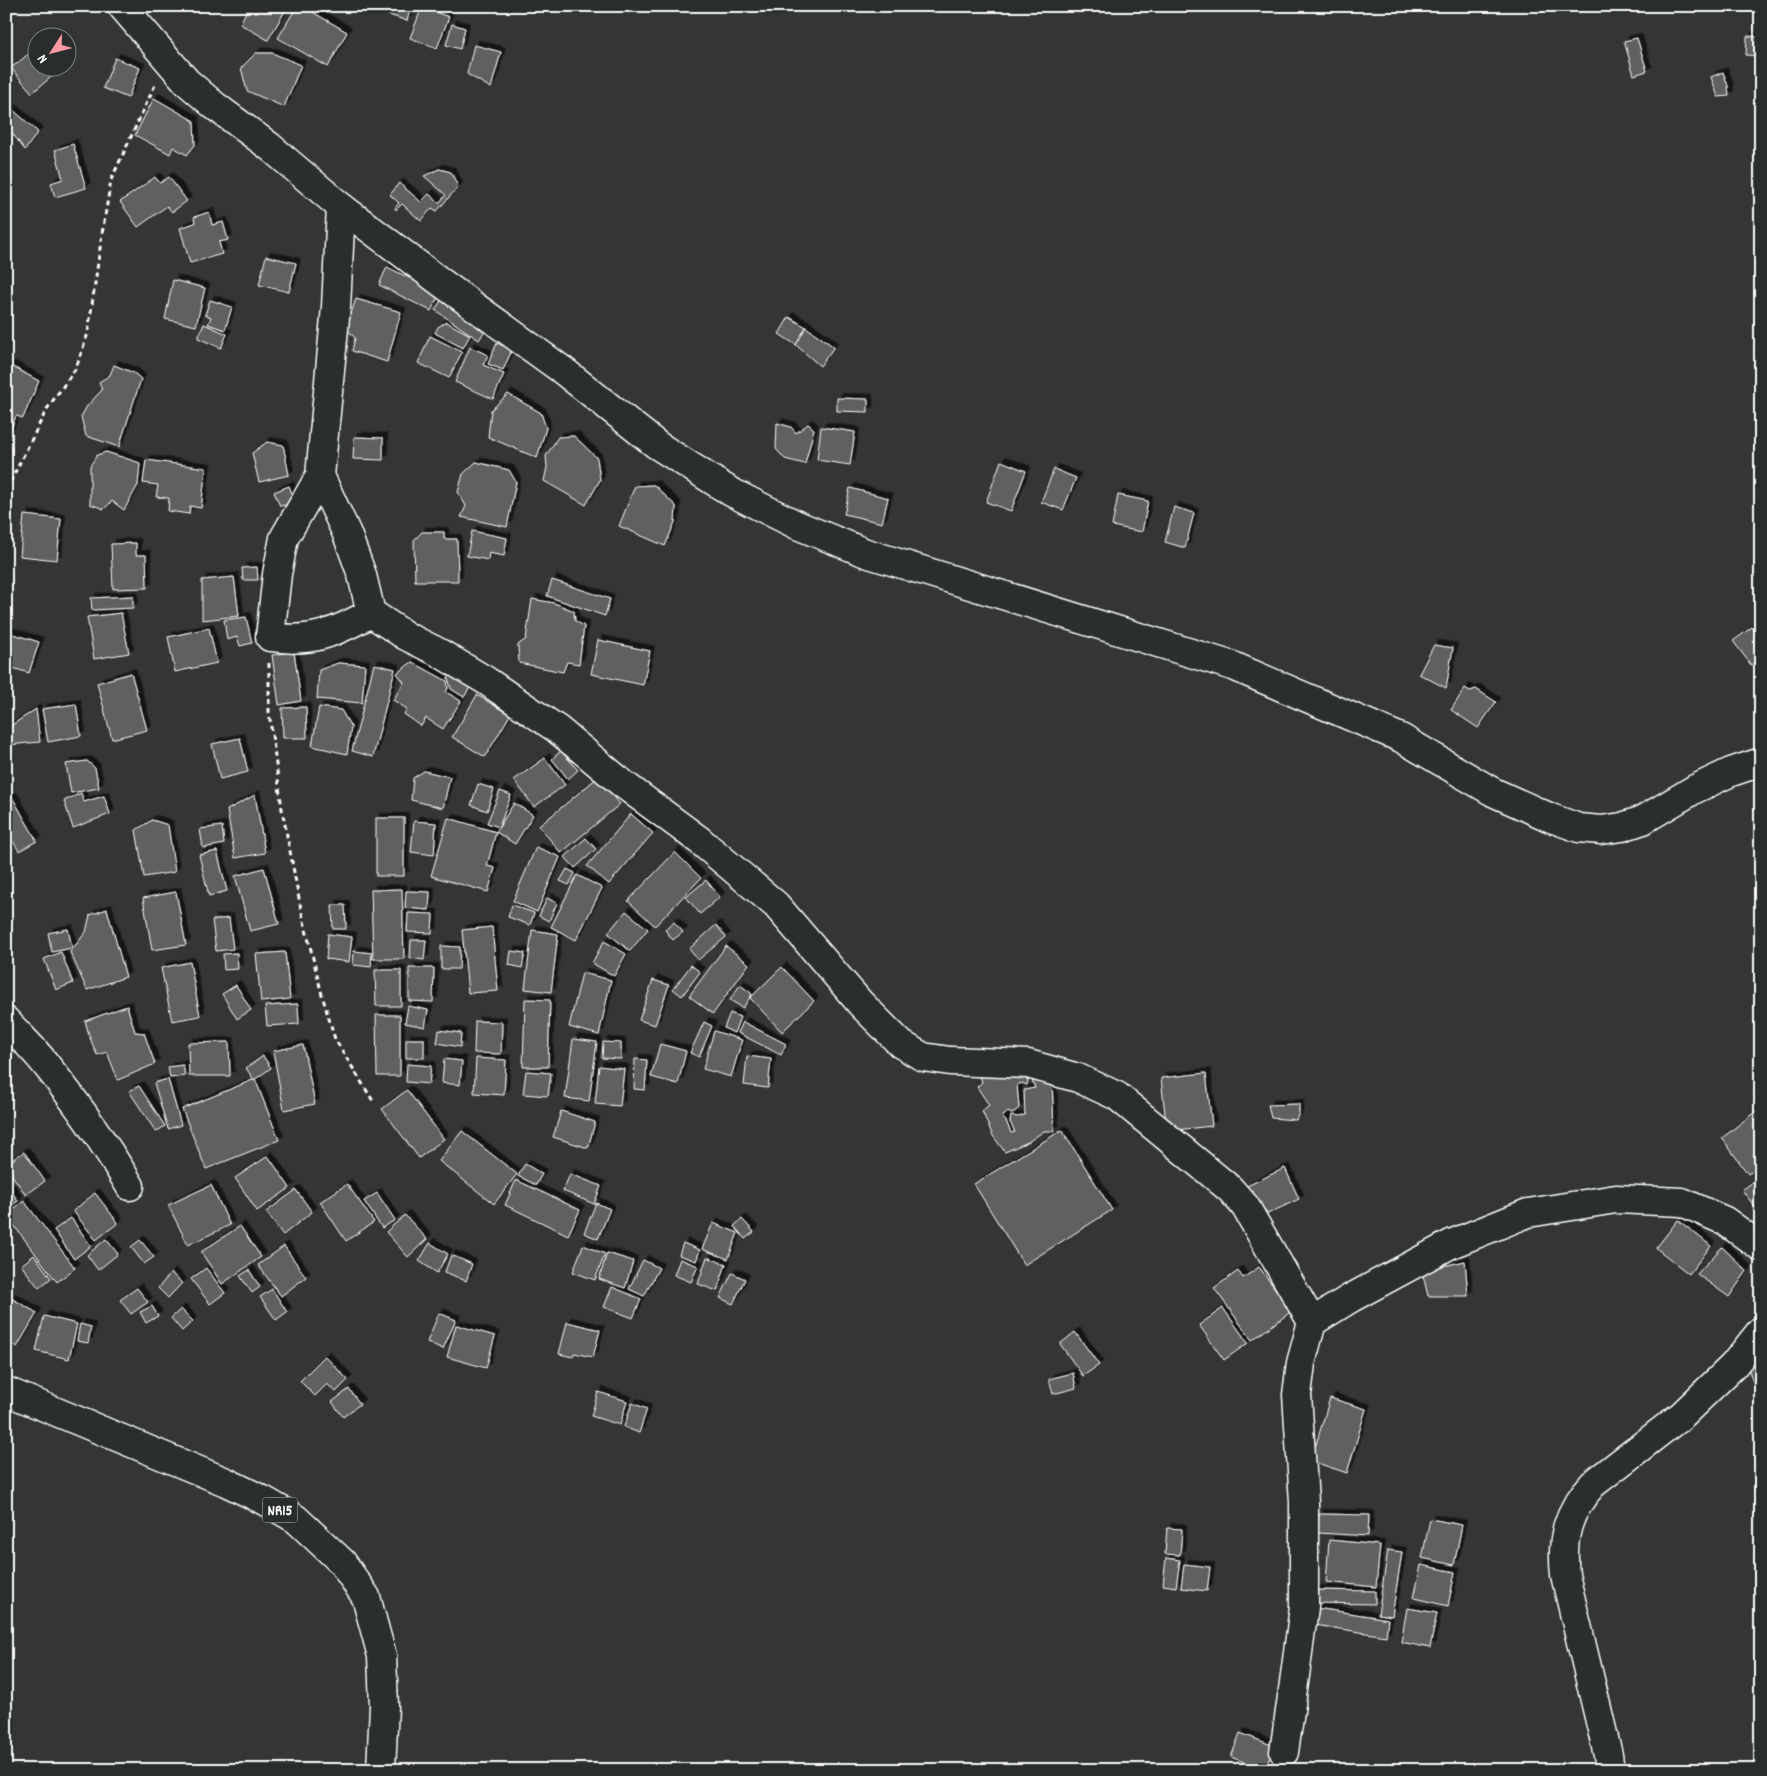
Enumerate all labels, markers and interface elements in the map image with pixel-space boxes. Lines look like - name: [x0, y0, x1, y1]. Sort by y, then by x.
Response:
- north arrow: [28, 28, 78, 78]
- text: N: [33, 50, 53, 67]
- road number: NR15: [262, 1498, 298, 1522]

